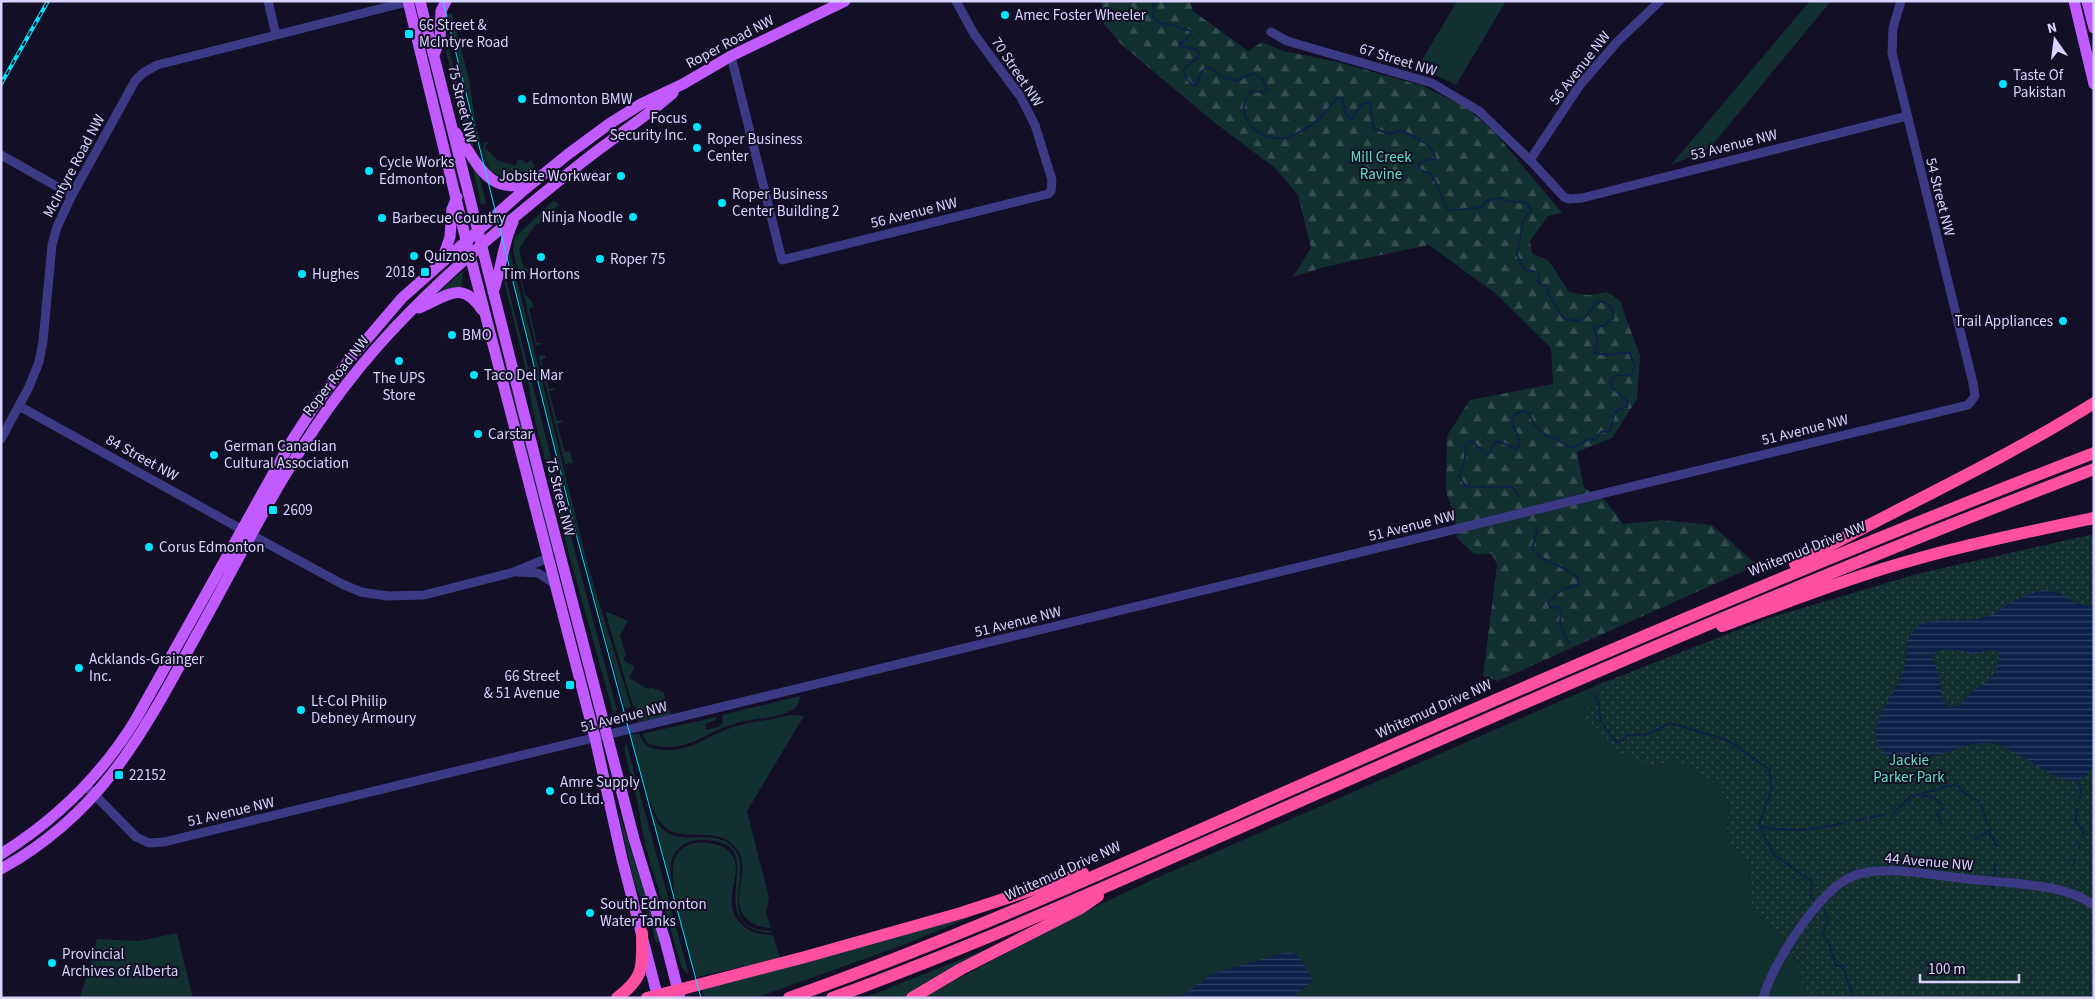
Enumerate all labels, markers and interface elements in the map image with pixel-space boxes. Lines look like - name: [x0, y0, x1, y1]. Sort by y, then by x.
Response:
- place label: Amec Foster Wheeler: [1015, 5, 1147, 26]
- marker: Amec Foster Wheeler: [999, 9, 1011, 21]
- street label: Roper Road NW: [682, 10, 778, 74]
- place label: 66 Street & McIntyre Road: [419, 15, 509, 53]
- north arrow: [2030, 15, 2080, 65]
- text: N: [2045, 18, 2059, 39]
- street label: 56 Avenue NW: [1544, 26, 1616, 109]
- marker: 66 Street & McIntyre Road: [403, 28, 415, 40]
- street label: 70 Street NW: [986, 33, 1048, 111]
- street label: 67 Street NW: [1357, 38, 1440, 82]
- street label: 75 Street NW: [442, 63, 482, 146]
- place label: Taste Of Pakistan: [2013, 65, 2066, 103]
- marker: Taste Of Pakistan: [1997, 78, 2009, 90]
- place label: Edmonton BMW: [532, 89, 633, 110]
- marker: Edmonton BMW: [516, 93, 528, 105]
- place label: Focus Security Inc.: [610, 108, 687, 146]
- street label: McIntyre Road NW: [38, 110, 110, 221]
- marker: Focus Security Inc.: [691, 121, 703, 133]
- street label: 53 Avenue NW: [1688, 124, 1780, 166]
- place label: Roper Business Center: [707, 129, 803, 167]
- marker: Roper Business Center: [691, 142, 703, 154]
- park label: Mill Creek Ravine: [1350, 147, 1412, 185]
- place label: Cycle Works Edmonton: [379, 152, 454, 190]
- street label: 54 Street NW: [1920, 156, 1960, 239]
- marker: Cycle Works Edmonton: [363, 165, 375, 177]
- place label: Jobsite Workwear: [499, 166, 612, 187]
- marker: Jobsite Workwear: [615, 170, 627, 182]
- place label: Roper Business Center Building 2: [732, 184, 839, 222]
- street label: 56 Avenue NW: [868, 192, 960, 234]
- marker: Roper Business Center Building 2: [716, 197, 728, 209]
- place label: Ninja Noodle: [542, 207, 623, 228]
- place label: Barbecue Country: [392, 208, 505, 229]
- marker: Ninja Noodle: [627, 211, 639, 223]
- marker: Barbecue Country: [376, 212, 388, 224]
- place label: Quiznos: [424, 246, 475, 267]
- place label: Roper 75: [610, 249, 665, 270]
- marker: Quiznos: [408, 250, 420, 262]
- marker: Tim Hortons: [535, 251, 547, 263]
- marker: Roper 75: [594, 253, 606, 265]
- place label: 2018: [385, 262, 415, 283]
- place label: Hughes: [312, 264, 359, 285]
- place label: Tim Hortons: [502, 264, 580, 285]
- marker: 2018: [419, 266, 431, 278]
- marker: Hughes: [296, 268, 308, 280]
- place label: Trail Appliances: [1954, 311, 2053, 332]
- marker: Trail Appliances: [2057, 315, 2069, 327]
- place label: BMO: [462, 325, 492, 346]
- marker: BMO: [446, 329, 458, 341]
- street label: Roper Road NW: [298, 331, 374, 421]
- marker: The UPS Store: [393, 355, 405, 367]
- place label: Taco Del Mar: [484, 365, 564, 386]
- place label: The UPS Store: [373, 368, 425, 406]
- marker: Taco Del Mar: [468, 369, 480, 381]
- street label: 51 Avenue NW: [1759, 409, 1851, 451]
- place label: Carstar: [488, 424, 534, 445]
- marker: Carstar: [472, 428, 484, 440]
- street label: 84 Street NW: [102, 429, 182, 487]
- place label: German Canadian Cultural Association: [224, 436, 349, 474]
- marker: German Canadian Cultural Association: [208, 449, 220, 461]
- street label: 75 Street NW: [540, 456, 580, 539]
- place label: 2609: [283, 500, 313, 521]
- marker: 2609: [267, 504, 279, 516]
- street label: 51 Avenue NW: [1366, 505, 1458, 547]
- street label: Whitemud Drive NW: [1745, 516, 1869, 582]
- place label: Corus Edmonton: [159, 537, 264, 558]
- marker: Corus Edmonton: [143, 541, 155, 553]
- street label: 51 Avenue NW: [972, 601, 1064, 643]
- place label: Acklands-Grainger Inc.: [89, 649, 205, 687]
- marker: Acklands-Grainger Inc.: [73, 662, 85, 674]
- place label: 66 Street & 51 Avenue: [484, 666, 560, 704]
- street label: Whitemud Drive NW: [1373, 674, 1495, 744]
- marker: 66 Street & 51 Avenue: [564, 679, 576, 691]
- place label: Lt-Col Philip Debney Armoury: [311, 691, 416, 729]
- street label: 51 Avenue NW: [578, 696, 670, 738]
- marker: Lt-Col Philip Debney Armoury: [295, 704, 307, 716]
- park label: Jackie Parker Park: [1873, 750, 1945, 788]
- place label: 22152: [129, 765, 166, 786]
- marker: 22152: [113, 769, 125, 781]
- place label: Amre Supply Co Ltd.: [560, 772, 640, 810]
- marker: Amre Supply Co Ltd.: [544, 785, 556, 797]
- street label: 51 Avenue NW: [185, 792, 277, 832]
- street label: Whitemud Drive NW: [1002, 836, 1124, 906]
- street label: 44 Avenue NW: [1884, 848, 1974, 876]
- place label: South Edmonton Water Tanks: [600, 894, 707, 932]
- marker: South Edmonton Water Tanks: [584, 907, 596, 919]
- place label: Provincial Archives of Alberta: [62, 944, 178, 982]
- scale bar: [1920, 952, 2019, 984]
- marker: Provincial Archives of Alberta: [46, 957, 58, 969]
- text: 100 m: [1928, 959, 1966, 980]

